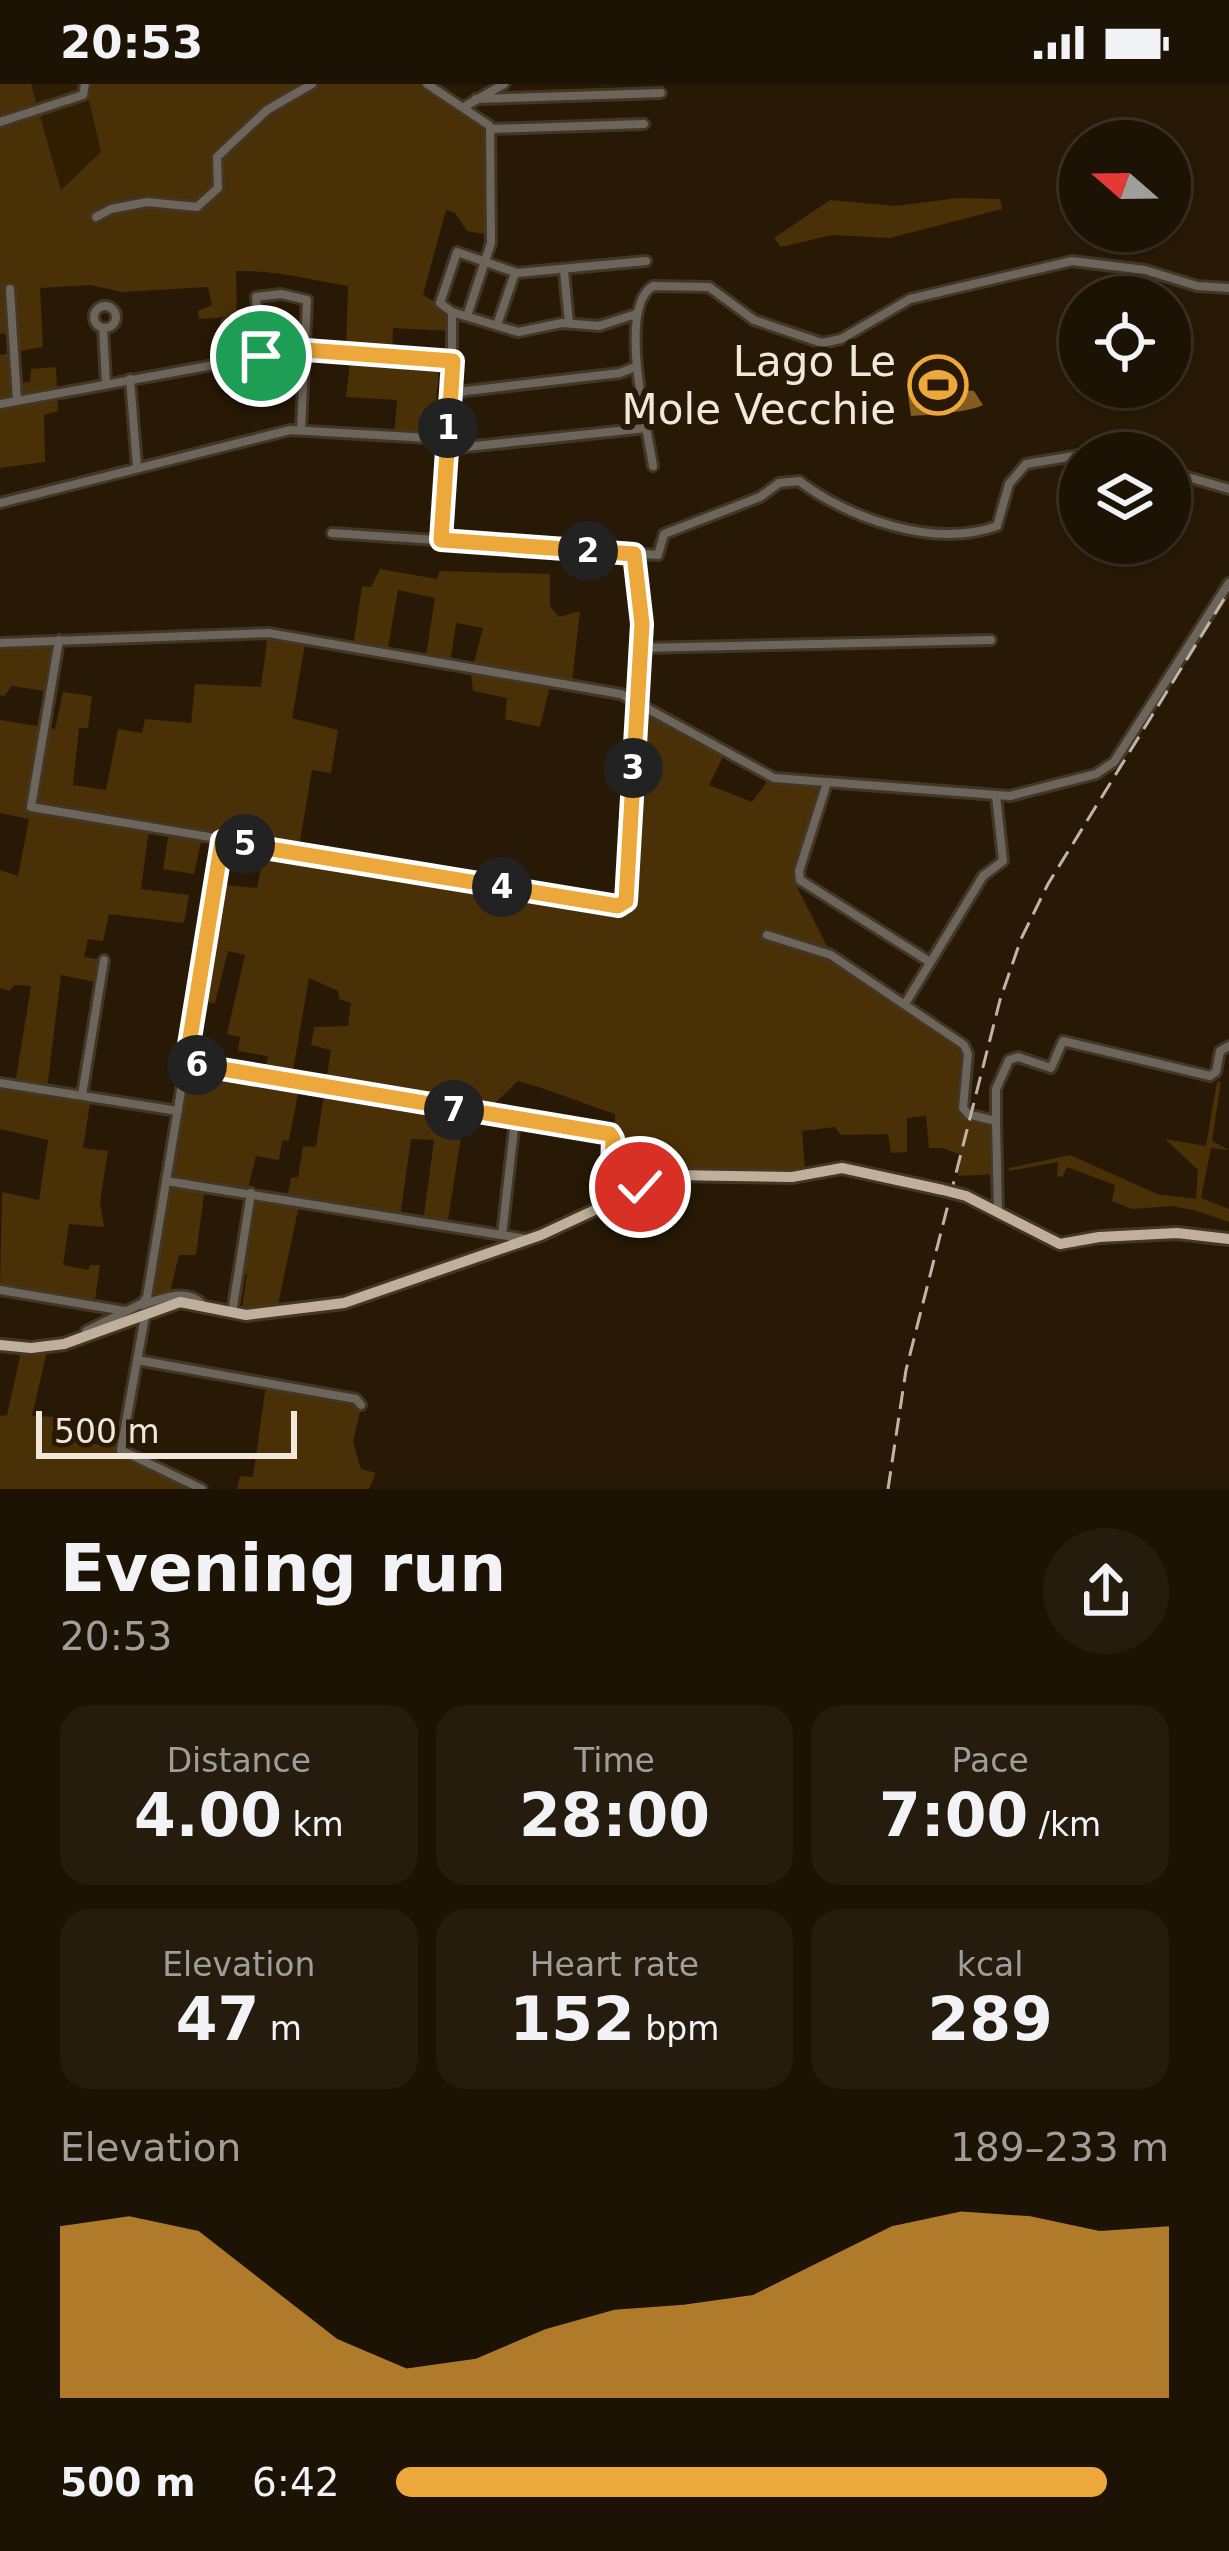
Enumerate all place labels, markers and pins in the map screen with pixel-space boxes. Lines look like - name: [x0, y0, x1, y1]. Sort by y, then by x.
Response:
- pin: [210, 305, 312, 407]
- place label: Lago Le Mole Vecchie: [622, 337, 896, 434]
- sports icon: Lago Le Mole Vecchie: [907, 354, 969, 416]
- pin: 1: [418, 398, 478, 458]
- pin: 2: [558, 521, 618, 581]
- pin: 3: [603, 738, 663, 798]
- pin: 5: [215, 814, 275, 874]
- pin: 4: [472, 857, 532, 917]
- pin: 6: [167, 1035, 227, 1095]
- pin: 7: [424, 1080, 484, 1140]
- pin: [589, 1136, 691, 1238]

